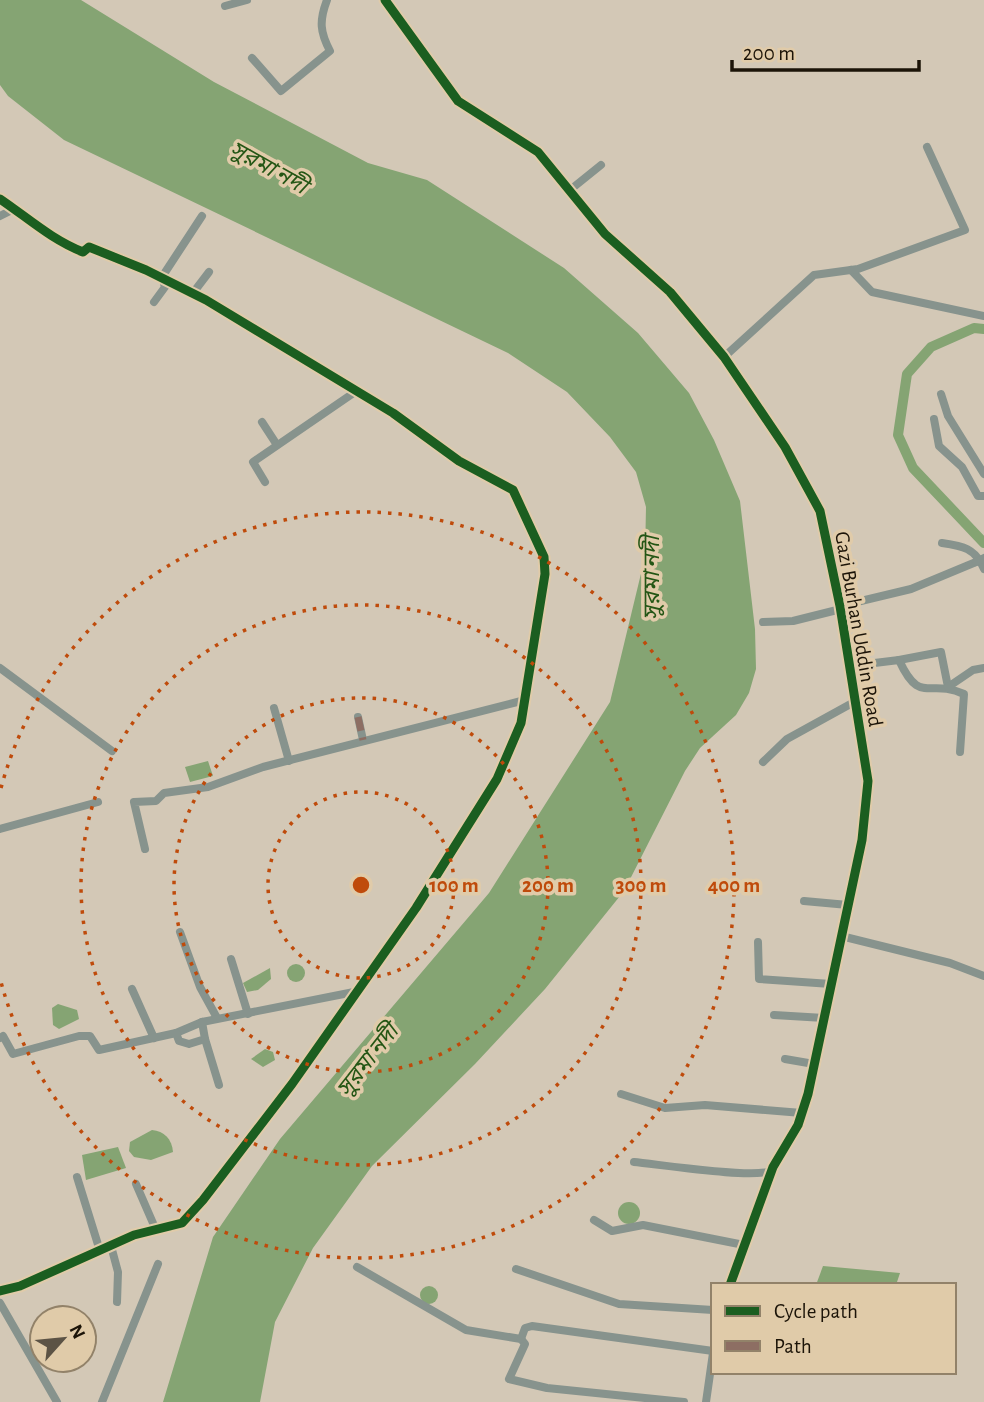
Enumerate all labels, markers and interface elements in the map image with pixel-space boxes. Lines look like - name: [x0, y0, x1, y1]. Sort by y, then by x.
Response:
- scale bar: [732, 28, 919, 72]
- text: 200 m: [743, 43, 795, 64]
- water label: সুরমা নদী: [225, 135, 316, 202]
- street label: Gazi Burhan Uddin Road: [831, 530, 886, 729]
- water label: সুরমা নদী: [638, 532, 665, 620]
- centre of rings: [349, 873, 373, 897]
- text: 100 m: [429, 875, 479, 896]
- text: 200 m: [522, 875, 574, 896]
- text: 300 m: [615, 875, 667, 896]
- text: 400 m: [708, 875, 760, 896]
- water label: সুরমা নদী: [331, 1016, 406, 1102]
- legend: [711, 1283, 956, 1374]
- text: Cycle path: [774, 1301, 858, 1322]
- north arrow: [28, 1304, 98, 1374]
- text: N: [65, 1322, 88, 1342]
- text: Path: [774, 1336, 812, 1357]

